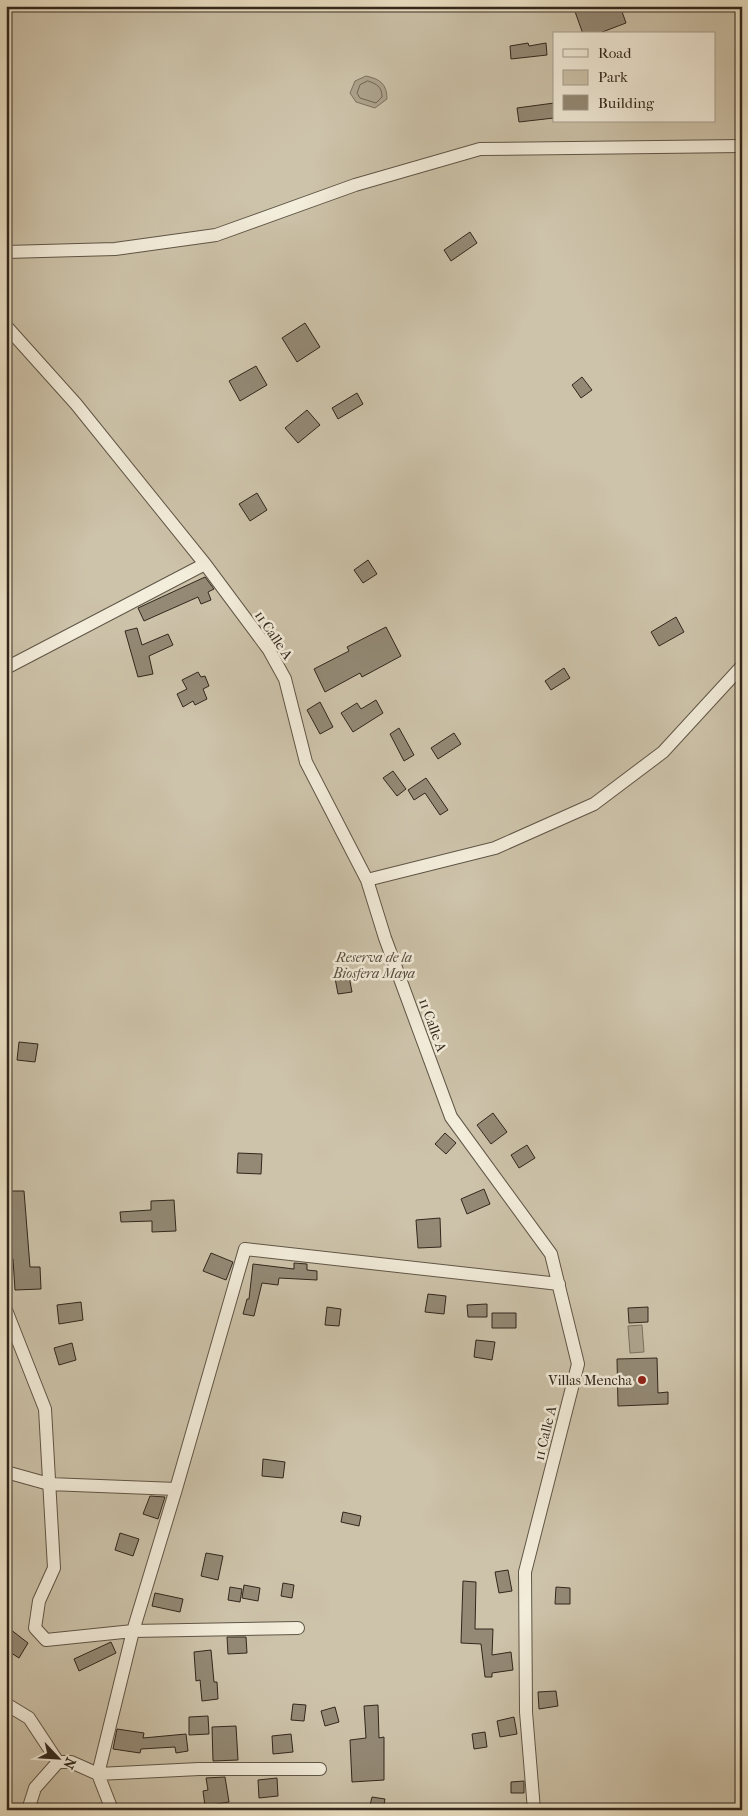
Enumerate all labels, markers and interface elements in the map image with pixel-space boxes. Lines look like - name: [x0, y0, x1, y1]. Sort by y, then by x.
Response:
- legend: [553, 32, 716, 122]
- text: Road: [598, 44, 632, 62]
- text: Park: [598, 68, 628, 86]
- text: Building: [598, 94, 655, 112]
- street label: 11 Calle A: [251, 608, 297, 664]
- park label: Reserva de la Biosfera Maya: [332, 949, 415, 982]
- street label: 11 Calle A: [415, 996, 450, 1055]
- place label: Villas Mencha: [547, 1372, 633, 1389]
- marker: Villas Mencha: [636, 1374, 648, 1386]
- street label: 11 Calle A: [531, 1403, 561, 1462]
- north arrow: [32, 1734, 82, 1784]
- text: N: [59, 1755, 79, 1772]

